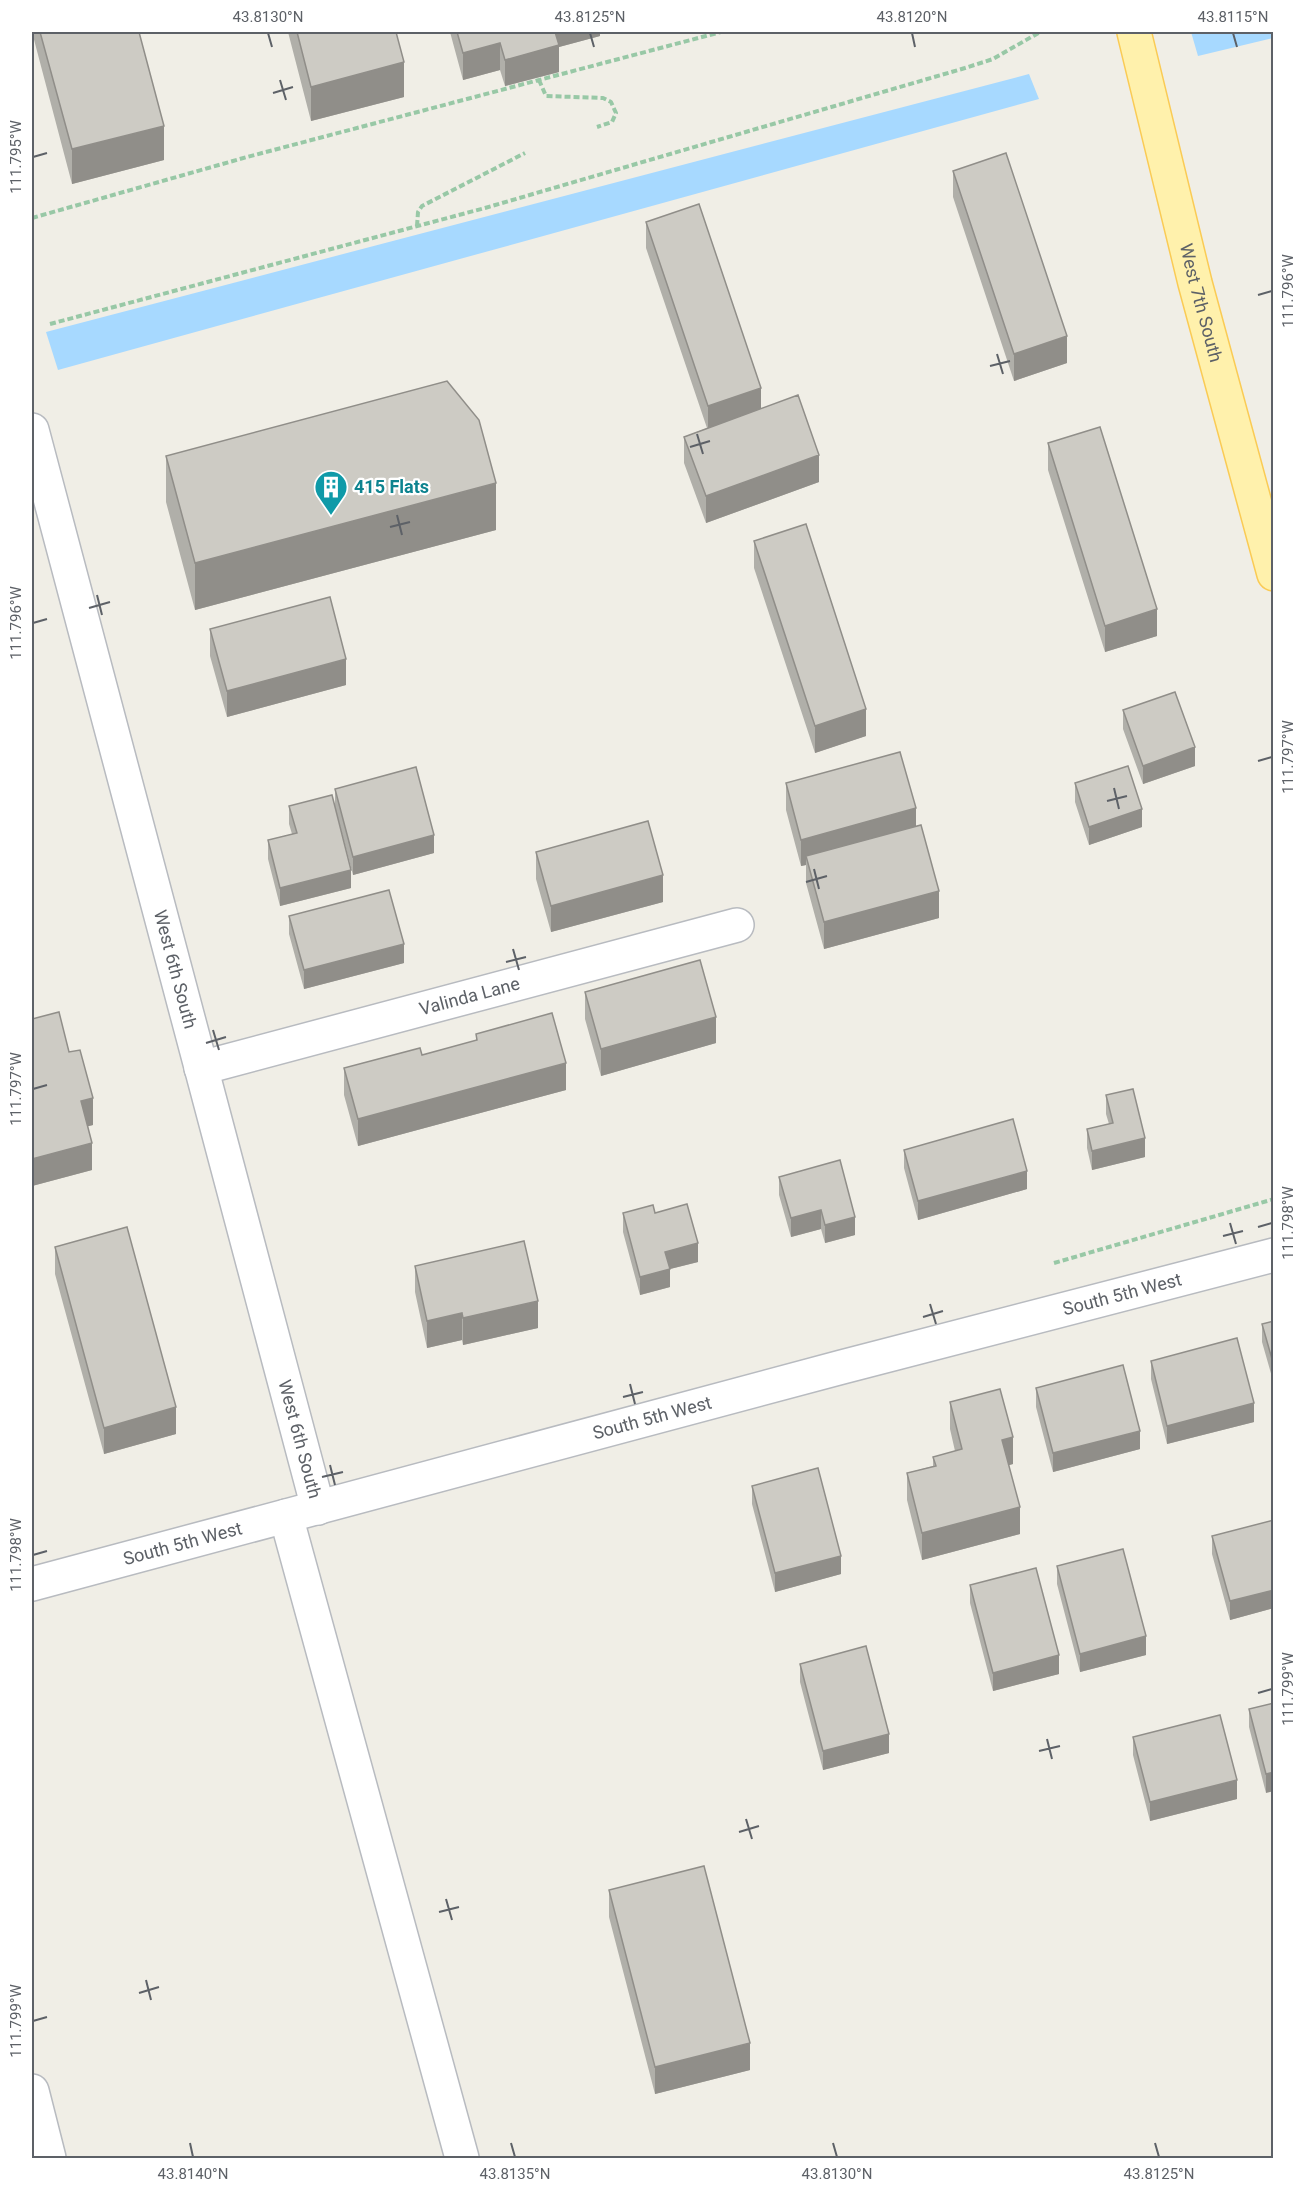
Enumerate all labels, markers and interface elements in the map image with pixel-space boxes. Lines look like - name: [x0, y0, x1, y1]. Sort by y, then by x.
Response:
- text: 43.8130°N: [233, 8, 303, 26]
- text: 43.8125°N: [555, 8, 625, 26]
- text: 43.8120°N: [877, 8, 947, 26]
- text: 43.8115°N: [1198, 8, 1268, 26]
- text: 111.795°W: [7, 120, 25, 194]
- street label: West 7th South: [1176, 241, 1227, 364]
- text: 111.796°W: [1279, 254, 1297, 328]
- building icon: 415 Flats: [313, 469, 349, 516]
- place label: 415 Flats: [354, 476, 429, 497]
- text: 111.796°W: [7, 586, 25, 660]
- text: 111.797°W: [1279, 720, 1297, 794]
- street label: West 6th South: [150, 908, 201, 1031]
- street label: Valinda Lane: [417, 972, 522, 1019]
- text: 111.797°W: [7, 1052, 25, 1126]
- text: 111.798°W: [1279, 1186, 1297, 1260]
- street label: South 5th West: [1060, 1268, 1184, 1319]
- street label: West 6th South: [274, 1377, 326, 1501]
- street label: South 5th West: [590, 1391, 714, 1443]
- street label: South 5th West: [121, 1517, 244, 1569]
- text: 111.798°W: [7, 1518, 25, 1592]
- text: 111.799°W: [1279, 1652, 1297, 1726]
- text: 111.799°W: [7, 1984, 25, 2058]
- text: 43.8140°N: [158, 2165, 228, 2183]
- text: 43.8135°N: [480, 2165, 550, 2183]
- text: 43.8130°N: [802, 2165, 872, 2183]
- text: 43.8125°N: [1124, 2165, 1194, 2183]

